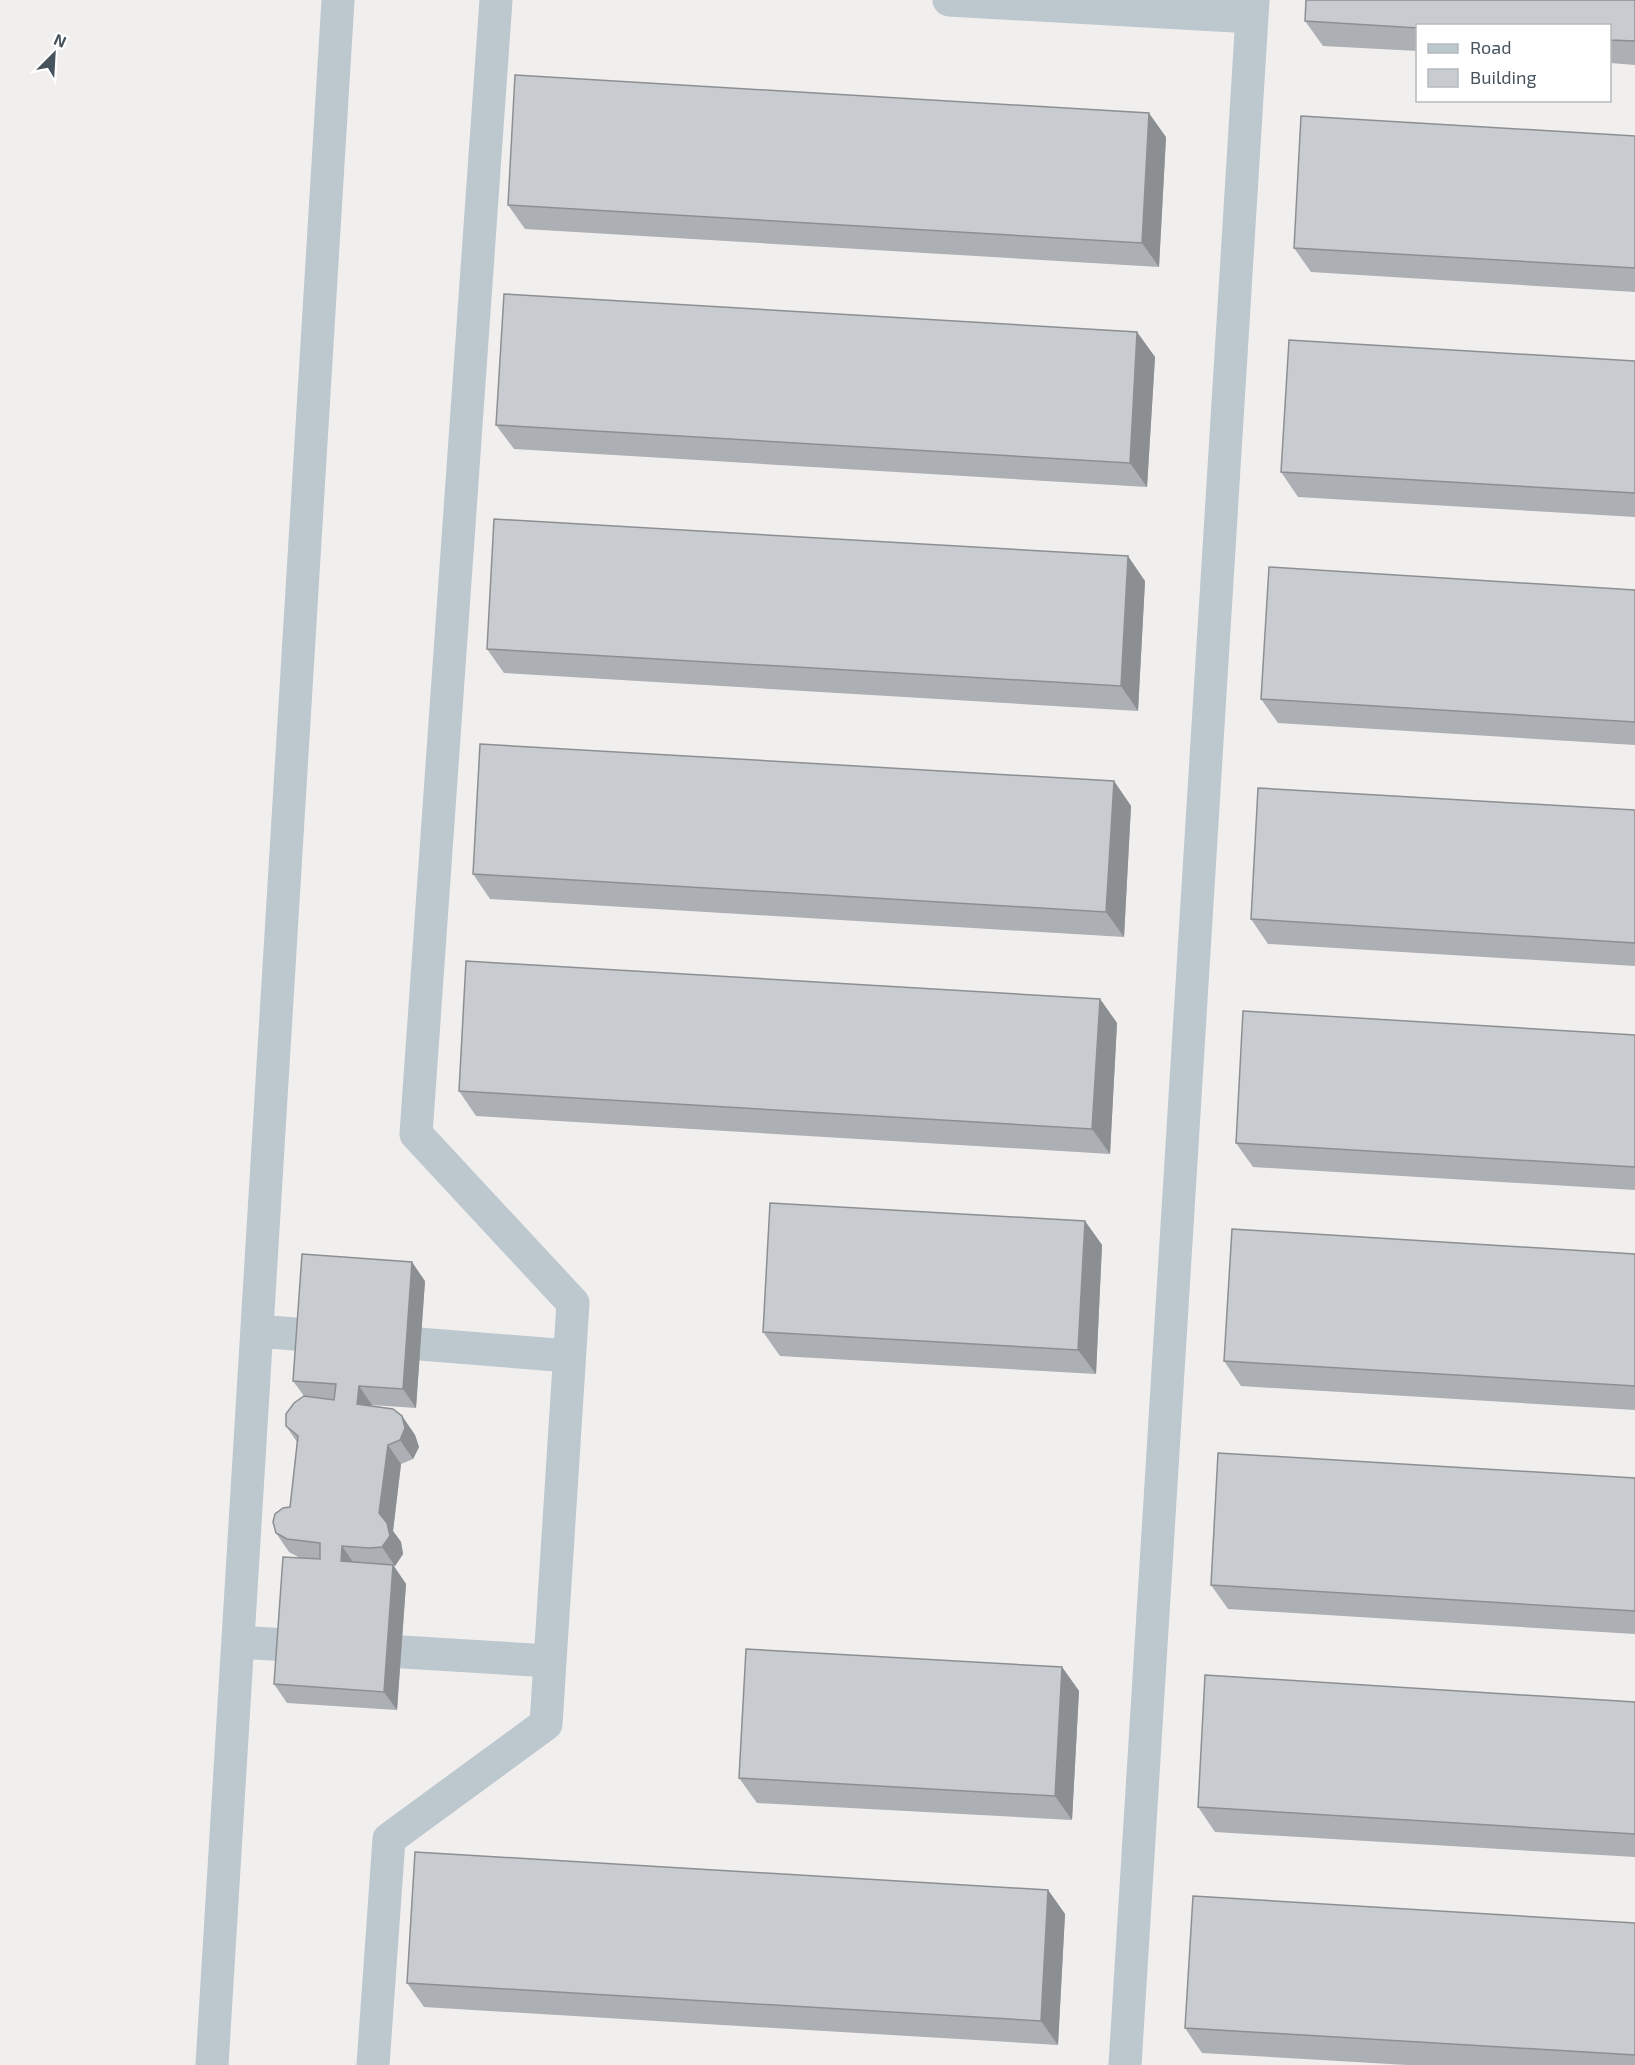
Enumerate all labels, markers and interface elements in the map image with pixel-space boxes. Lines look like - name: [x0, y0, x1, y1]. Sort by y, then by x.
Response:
- north arrow: [24, 24, 84, 84]
- legend: [1416, 24, 1611, 102]
- text: N: [51, 29, 69, 51]
- text: Road: [1470, 36, 1511, 58]
- text: Building: [1470, 66, 1537, 88]

